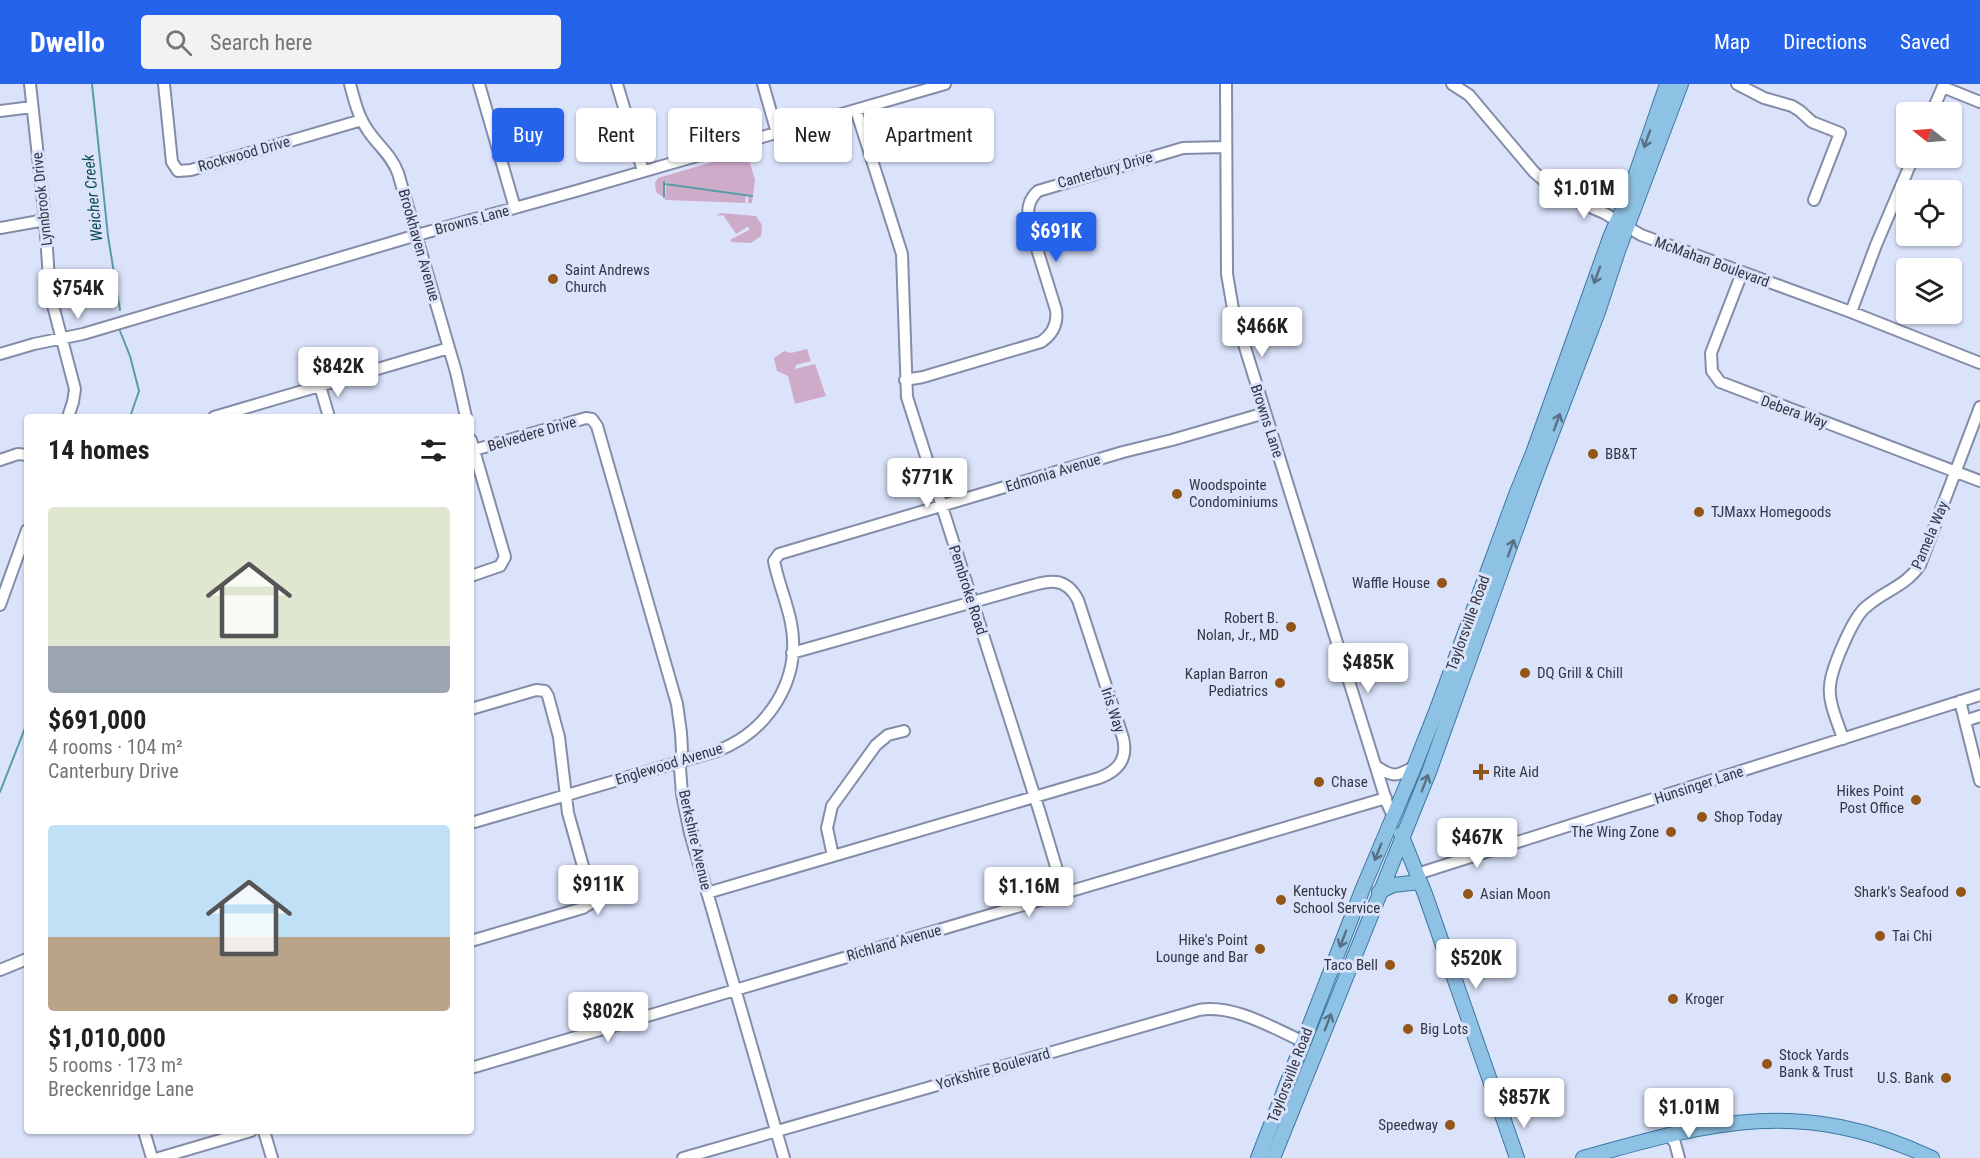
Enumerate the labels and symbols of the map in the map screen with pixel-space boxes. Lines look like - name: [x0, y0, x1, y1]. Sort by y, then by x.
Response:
- north arrow: [1896, 102, 1962, 168]
- one-way arrow: [1640, 129, 1651, 148]
- street label: Rockwood Drive: [196, 132, 292, 176]
- street label: Canterbury Drive: [1055, 148, 1155, 192]
- street label: Lynnbrook Drive: [28, 151, 56, 247]
- water label: Weicher Creek: [78, 152, 107, 243]
- pin: $1.01M: [1535, 169, 1633, 220]
- street label: Brookhaven Avenue: [394, 187, 444, 303]
- street label: Browns Lane: [433, 201, 511, 239]
- pin: $691K: [1014, 212, 1098, 263]
- street label: McMahan Boulevard: [1652, 233, 1772, 291]
- place label: Saint Andrews Church: [565, 261, 650, 296]
- one-way arrow: [1590, 266, 1601, 284]
- pin: $754K: [36, 269, 120, 320]
- marker: Saint Andrews Church: [546, 272, 560, 286]
- pin: $466K: [1220, 307, 1304, 358]
- pin: $842K: [296, 347, 380, 398]
- street label: Browns Lane: [1247, 382, 1287, 460]
- street label: Debera Way: [1758, 392, 1830, 432]
- street label: Belvedere Drive: [486, 413, 578, 455]
- one-way arrow: [1553, 413, 1564, 432]
- place label: BB&T: [1605, 445, 1638, 463]
- marker: BB&T: [1586, 447, 1600, 461]
- street label: Edmonia Avenue: [1003, 450, 1103, 496]
- pin: $771K: [885, 458, 969, 509]
- place label: Woodspointe Condominiums: [1189, 476, 1278, 511]
- marker: Woodspointe Condominiums: [1170, 487, 1184, 501]
- street label: Pamela Way: [1908, 498, 1952, 572]
- place label: TJMaxx Homegoods: [1711, 503, 1831, 521]
- marker: TJMaxx Homegoods: [1692, 505, 1706, 519]
- one-way arrow: [1506, 539, 1517, 558]
- street label: Pembroke Road: [945, 543, 991, 637]
- street label: Taylorsville Road: [1442, 573, 1494, 673]
- place label: Waffle House: [1352, 574, 1430, 592]
- marker: Waffle House: [1435, 576, 1449, 590]
- place label: Robert B. Nolan, Jr., MD: [1197, 609, 1279, 644]
- marker: Robert B. Nolan, Jr., MD: [1284, 620, 1298, 634]
- pin: $485K: [1326, 643, 1410, 694]
- place label: DQ Grill & Chill: [1537, 664, 1623, 682]
- place label: Kaplan Barron Pediatrics: [1185, 665, 1268, 700]
- marker: DQ Grill & Chill: [1518, 666, 1532, 680]
- marker: Kaplan Barron Pediatrics: [1273, 676, 1287, 690]
- street label: Iris Way: [1097, 685, 1129, 735]
- street label: Englewood Avenue: [613, 739, 725, 789]
- street label: Hunsinger Lane: [1652, 762, 1746, 808]
- place label: Rite Aid: [1493, 763, 1539, 781]
- marker: Rite Aid: [1474, 765, 1488, 779]
- place label: Chase: [1331, 773, 1368, 791]
- one-way arrow: [1420, 774, 1431, 792]
- marker: Chase: [1312, 775, 1326, 789]
- place label: Hikes Point Post Office: [1836, 782, 1904, 817]
- street label: Berkshire Avenue: [675, 788, 715, 892]
- marker: Hikes Point Post Office: [1909, 793, 1923, 807]
- place label: Shop Today: [1714, 808, 1782, 826]
- marker: Shop Today: [1695, 810, 1709, 824]
- pin: $467K: [1435, 818, 1519, 869]
- place label: The Wing Zone: [1571, 823, 1659, 841]
- marker: The Wing Zone: [1664, 825, 1678, 839]
- one-way arrow: [1372, 842, 1383, 860]
- pin: $911K: [556, 865, 640, 916]
- pin: $1.16M: [980, 867, 1078, 918]
- place label: Kentucky School Service: [1293, 882, 1380, 917]
- place label: Shark's Seafood: [1854, 883, 1949, 901]
- place label: Asian Moon: [1480, 885, 1550, 903]
- marker: Shark's Seafood: [1954, 885, 1968, 899]
- marker: Asian Moon: [1461, 887, 1475, 901]
- marker: Kentucky School Service: [1274, 893, 1288, 907]
- street label: Richland Avenue: [845, 921, 943, 965]
- place label: Tai Chi: [1892, 927, 1932, 945]
- one-way arrow: [1337, 929, 1348, 947]
- marker: Tai Chi: [1873, 929, 1887, 943]
- place label: Hike's Point Lounge and Bar: [1156, 931, 1248, 966]
- pin: $520K: [1434, 939, 1518, 990]
- marker: Hike's Point Lounge and Bar: [1253, 942, 1267, 956]
- place label: Taco Bell: [1324, 956, 1378, 974]
- marker: Taco Bell: [1383, 958, 1397, 972]
- place label: Kroger: [1685, 990, 1725, 1008]
- pin: $802K: [566, 992, 650, 1043]
- marker: Kroger: [1666, 992, 1680, 1006]
- one-way arrow: [1324, 1013, 1335, 1032]
- place label: Big Lots: [1420, 1020, 1469, 1038]
- marker: Big Lots: [1401, 1022, 1415, 1036]
- street label: Taylorsville Road: [1264, 1025, 1316, 1125]
- street label: Yorkshire Boulevard: [934, 1044, 1052, 1094]
- place label: Stock Yards Bank & Trust: [1779, 1046, 1854, 1081]
- marker: Stock Yards Bank & Trust: [1760, 1057, 1774, 1071]
- place label: U.S. Bank: [1877, 1069, 1934, 1087]
- marker: U.S. Bank: [1939, 1071, 1953, 1085]
- pin: $857K: [1482, 1078, 1566, 1129]
- pin: $1.01M: [1640, 1088, 1738, 1139]
- place label: Speedway: [1378, 1116, 1438, 1134]
- marker: Speedway: [1443, 1118, 1457, 1132]

